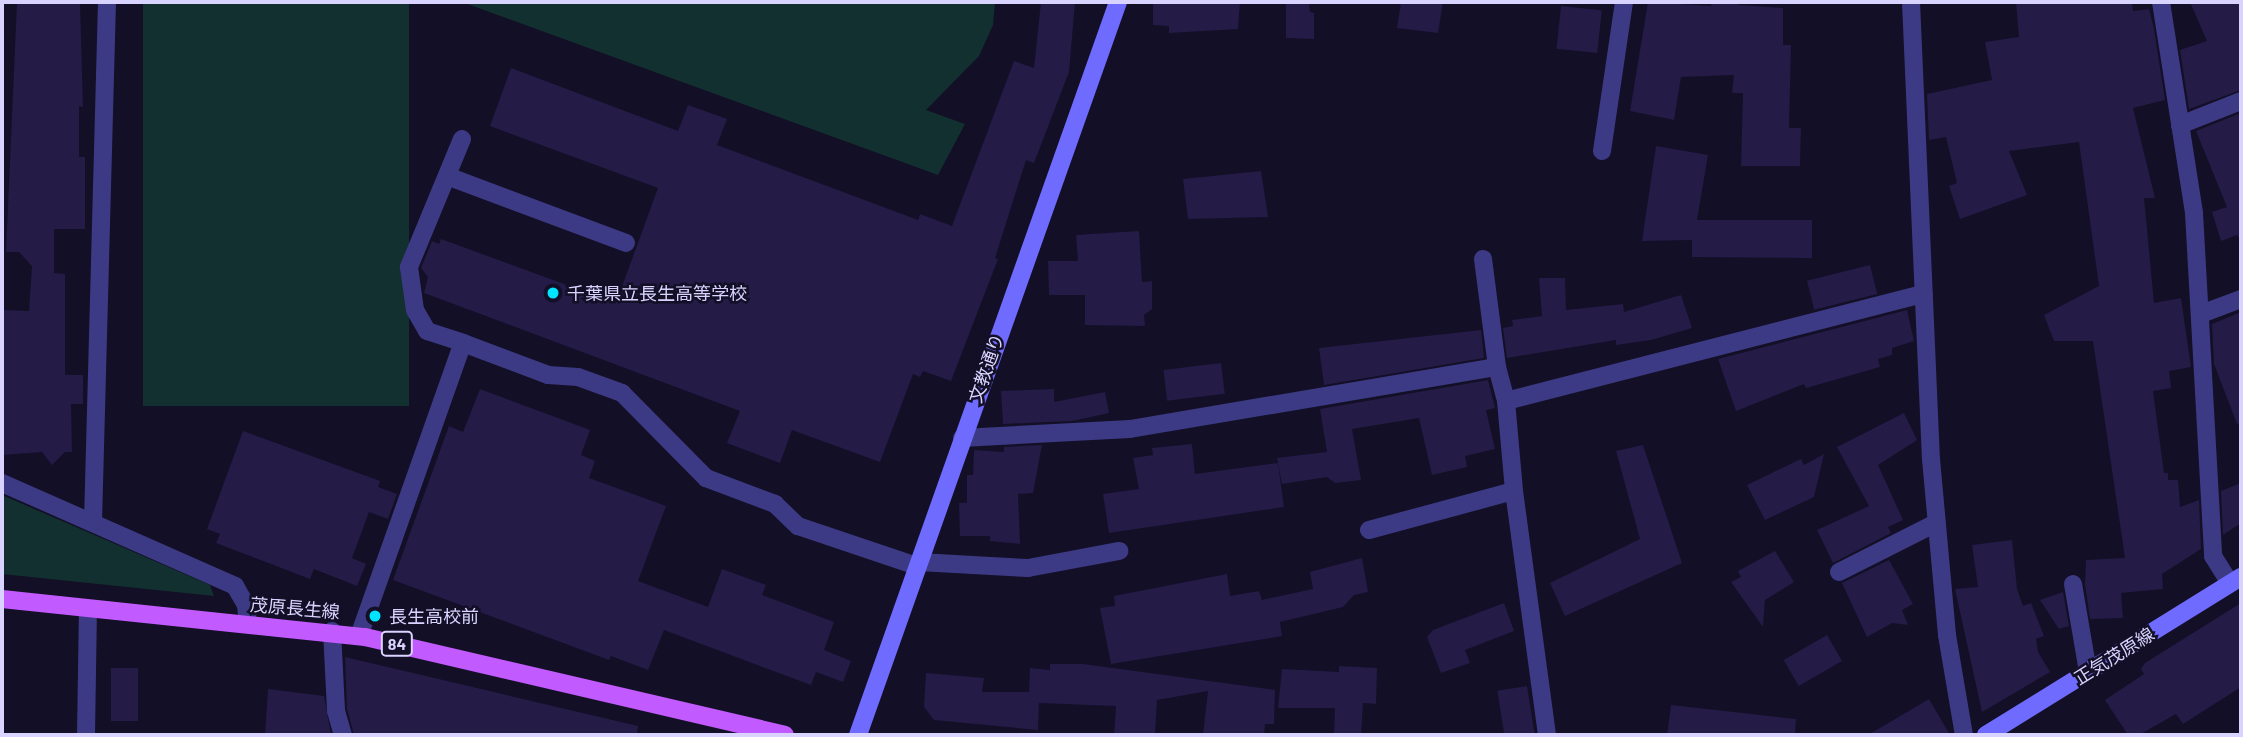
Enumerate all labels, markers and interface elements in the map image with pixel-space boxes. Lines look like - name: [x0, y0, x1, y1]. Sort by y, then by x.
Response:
- place label: 千葉県立長生高等学校: [567, 282, 747, 304]
- marker: 千葉県立長生高等学校: [545, 285, 561, 301]
- street label: 文教通り: [964, 330, 1008, 406]
- street label: 茂原長生線: [249, 593, 341, 623]
- place label: 長生高校前: [389, 605, 479, 627]
- marker: 長生高校前: [367, 608, 383, 624]
- street label: 正気茂原線: [2070, 623, 2158, 689]
- road number: 84: [380, 632, 414, 656]

